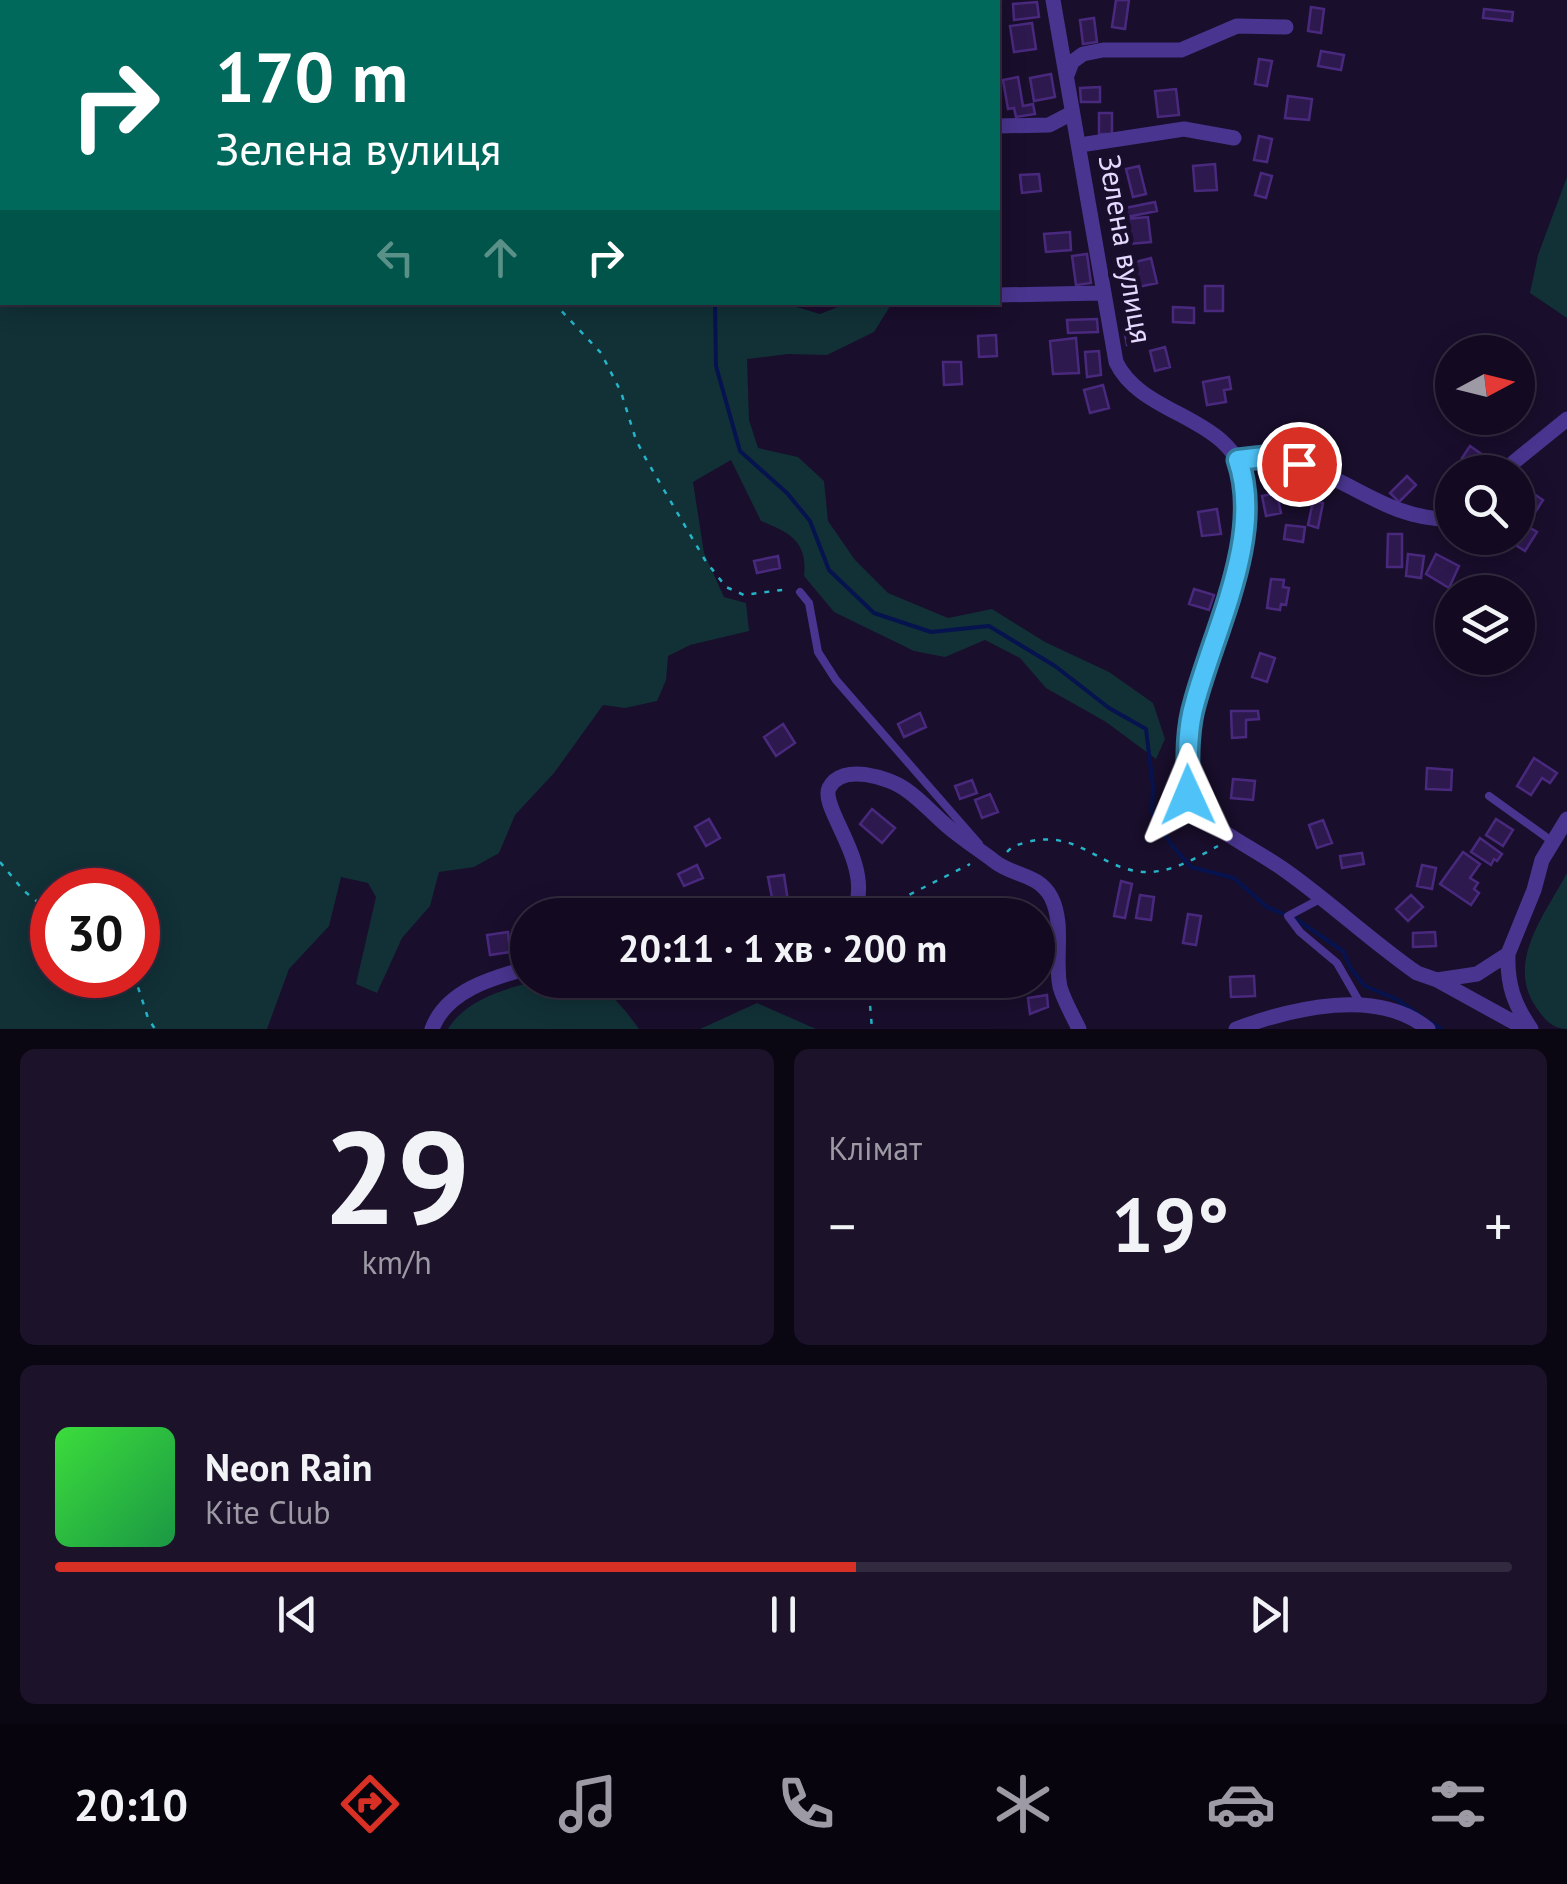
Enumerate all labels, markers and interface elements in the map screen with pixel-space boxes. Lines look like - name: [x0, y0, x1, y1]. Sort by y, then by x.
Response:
- text: 170 m: [215, 31, 408, 121]
- icon: right: [50, 40, 180, 170]
- text: Зелена вулиця: [215, 119, 501, 177]
- street label: Зелена вулиця: [1091, 151, 1162, 346]
- icon: left: [368, 230, 423, 285]
- icon: ahead: [473, 230, 528, 285]
- icon: right: [578, 230, 633, 285]
- north arrow: [1435, 335, 1535, 435]
- map controls: [1435, 335, 1535, 675]
- pin: [1257, 422, 1342, 507]
- icon: arrive: [1272, 437, 1327, 492]
- button: search: [1435, 455, 1535, 555]
- button: layers: [1435, 575, 1535, 675]
- position arrow: [1136, 743, 1240, 847]
- speed limit sign: 30: [30, 868, 160, 998]
- text: 20:11 · 1 хв · 200 m: [618, 923, 947, 972]
- text: 29: [323, 1092, 470, 1260]
- text: Клімат: [829, 1127, 922, 1169]
- text: 19°: [1111, 1176, 1229, 1273]
- text: −: [829, 1190, 856, 1261]
- text: +: [1484, 1190, 1512, 1261]
- text: km/h: [362, 1241, 432, 1283]
- text: Neon Rain: [205, 1442, 372, 1491]
- text: Kite Club: [205, 1491, 331, 1533]
- icon: previous: [270, 1587, 325, 1642]
- icon: pause: [756, 1587, 811, 1642]
- icon: next: [1242, 1587, 1297, 1642]
- icon: directions: [335, 1769, 405, 1839]
- icon: music: [553, 1769, 623, 1839]
- icon: phone: [771, 1769, 841, 1839]
- icon: climate: [988, 1769, 1058, 1839]
- icon: car: [1206, 1769, 1276, 1839]
- icon: filters: [1423, 1769, 1493, 1839]
- text: 20:10: [74, 1775, 188, 1833]

